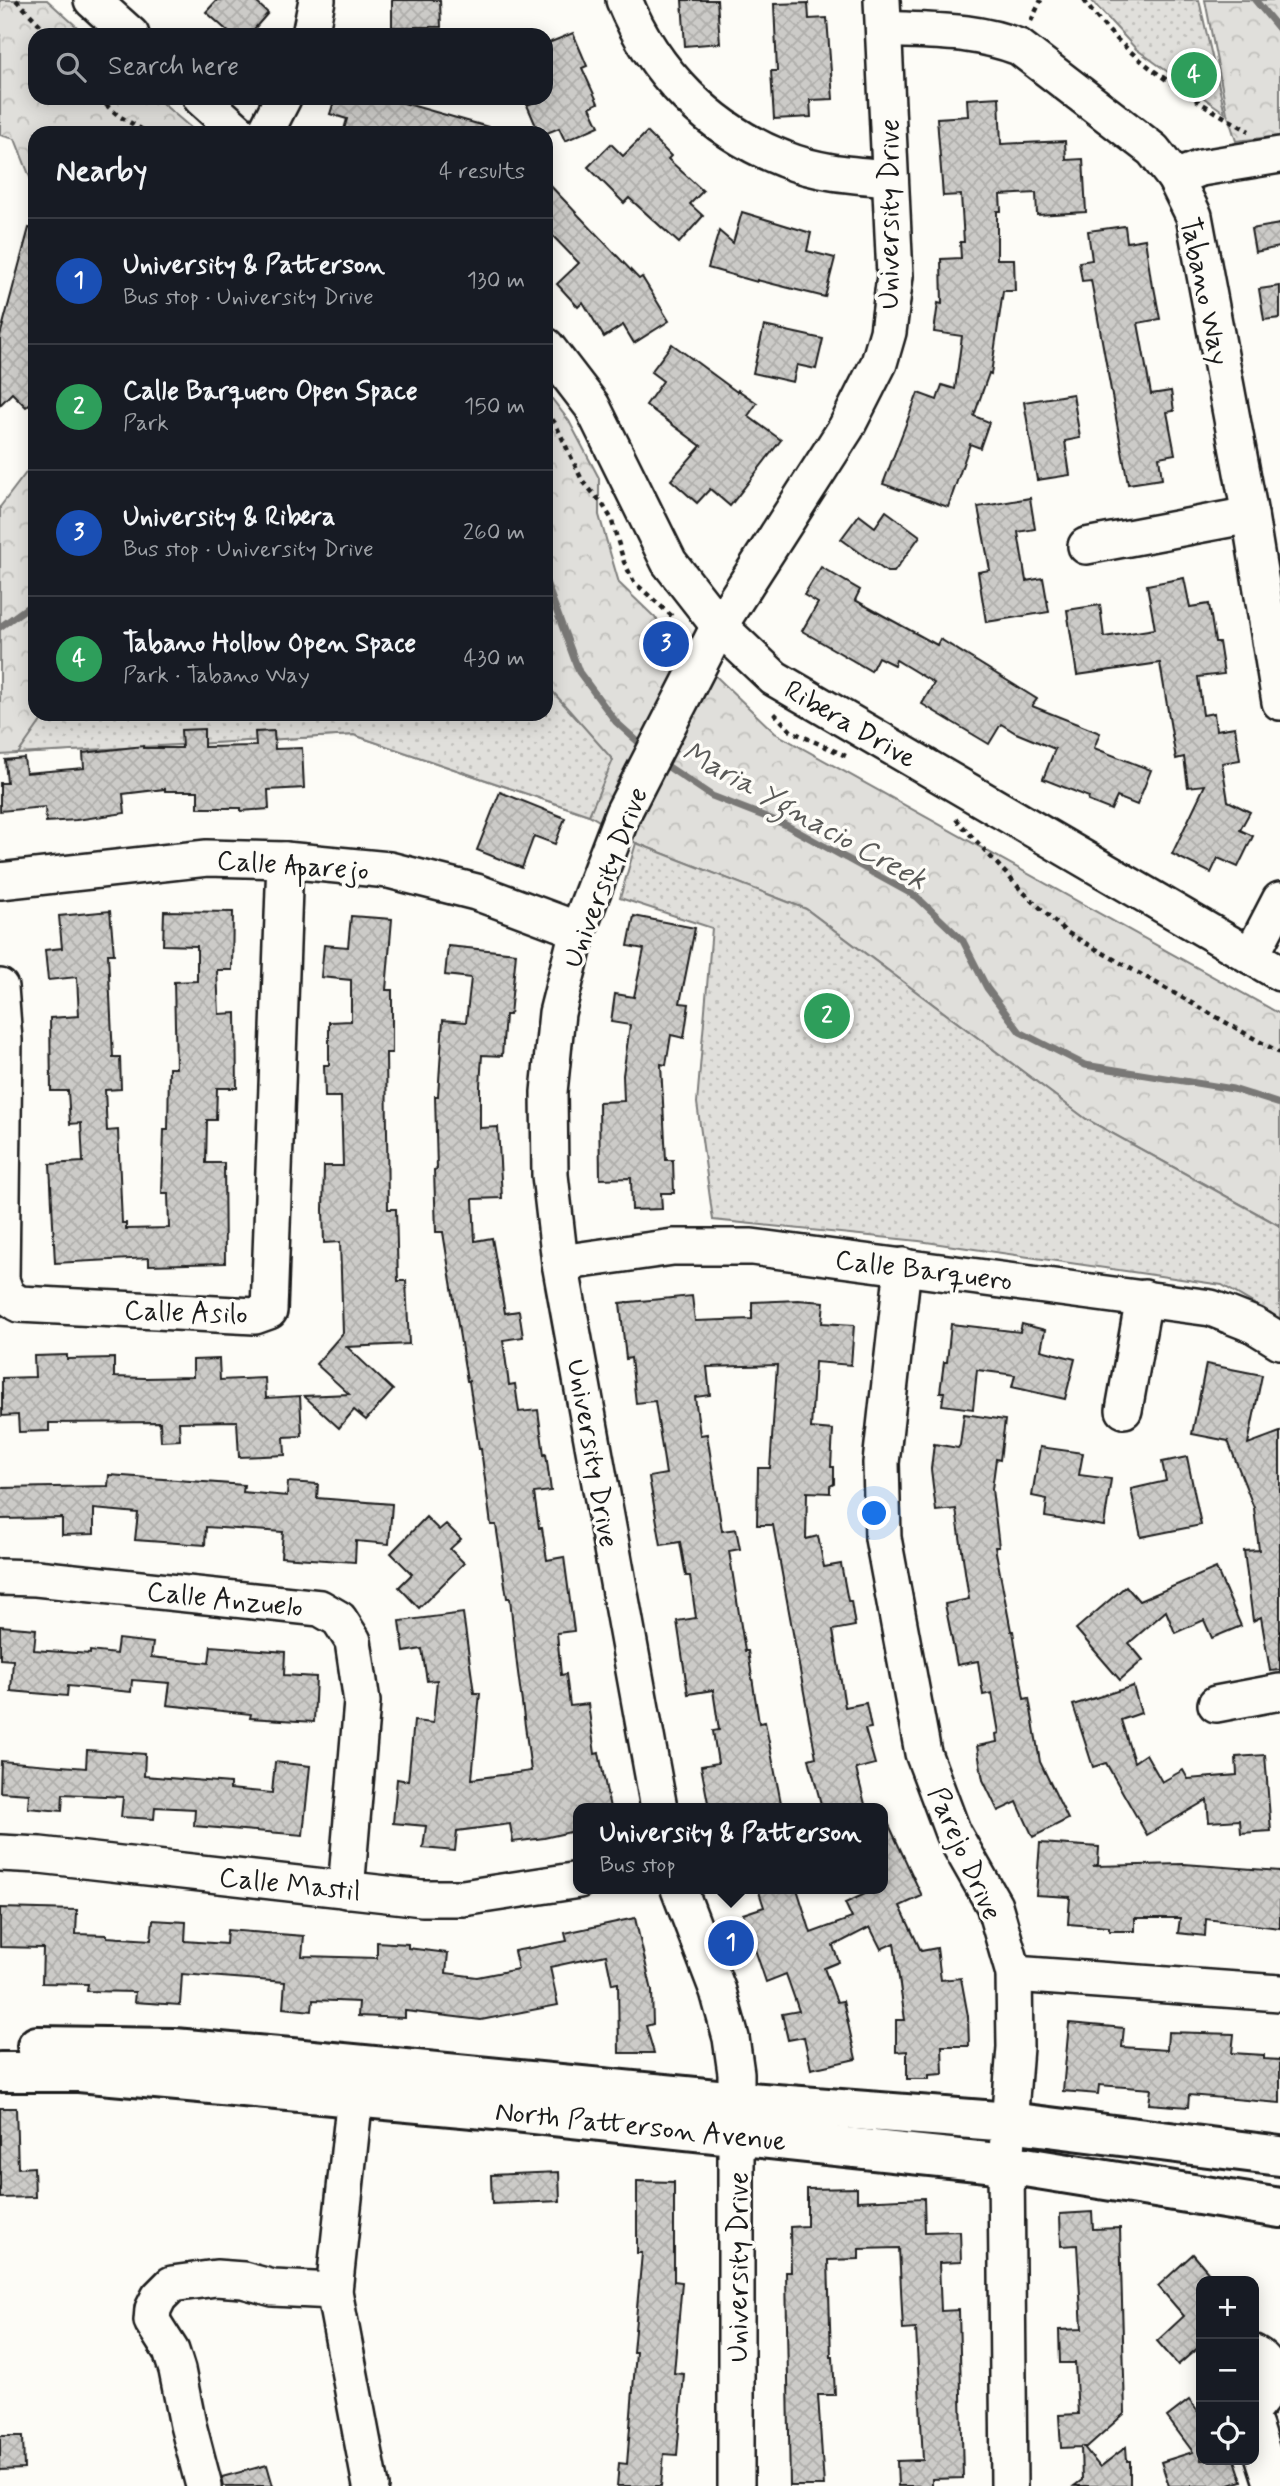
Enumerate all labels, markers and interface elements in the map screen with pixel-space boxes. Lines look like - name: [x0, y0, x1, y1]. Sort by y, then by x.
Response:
- search box: [28, 28, 553, 105]
- icon: search: [52, 48, 90, 86]
- pin: 4: [1171, 49, 1217, 101]
- text: Search here: [108, 50, 239, 84]
- street label: University Drive: [872, 119, 909, 309]
- text: Nearby: [56, 152, 147, 191]
- text: 4 results: [439, 157, 525, 187]
- street label: Tabano Way: [1170, 214, 1237, 369]
- text: University & Patterson: [123, 249, 385, 283]
- text: 1: [74, 266, 84, 296]
- text: 130 m: [467, 266, 525, 296]
- text: Bus stop · University Drive: [123, 283, 374, 313]
- text: Calle Barquero Open Space: [123, 375, 418, 409]
- text: 2: [73, 392, 85, 422]
- text: 150 m: [464, 392, 525, 422]
- text: Park: [123, 409, 169, 439]
- text: University & Ribera: [123, 501, 335, 535]
- text: 3: [74, 518, 84, 548]
- text: 260 m: [463, 518, 525, 548]
- text: Bus stop · University Drive: [123, 535, 374, 565]
- pin: 3: [643, 618, 689, 670]
- text: Tabano Hollow Open Space: [123, 627, 416, 661]
- text: 4: [72, 644, 86, 674]
- text: 430 m: [464, 644, 525, 674]
- text: Park · Tabano Way: [123, 661, 310, 691]
- street label: Ribera Drive: [777, 672, 923, 778]
- water label: Maria Ygnacio Creek: [673, 733, 934, 903]
- street label: University Drive: [555, 782, 658, 974]
- street label: Calle Aparejo: [215, 843, 370, 893]
- pin: 2: [804, 990, 850, 1042]
- street label: Calle Barquero: [833, 1242, 1014, 1301]
- street label: Calle Asilo: [123, 1293, 248, 1334]
- street label: University Drive: [557, 1356, 626, 1551]
- your location: [857, 1496, 891, 1530]
- street label: Calle Anzuelo: [145, 1574, 305, 1627]
- street label: Parejo Drive: [918, 1782, 1010, 1927]
- popup: [573, 1803, 888, 1894]
- text: University & Patterson: [600, 1817, 861, 1851]
- text: Bus stop: [600, 1851, 676, 1881]
- street label: Calle Mastil: [217, 1860, 362, 1911]
- pin: 1: [708, 1917, 754, 1969]
- street label: North Patterson Avenue: [493, 2094, 788, 2161]
- street label: University Drive: [721, 2172, 758, 2362]
- map controls: [1196, 2276, 1259, 2465]
- button: +: [1196, 2276, 1259, 2339]
- button: −: [1196, 2339, 1259, 2402]
- button: locate: [1196, 2402, 1259, 2465]

